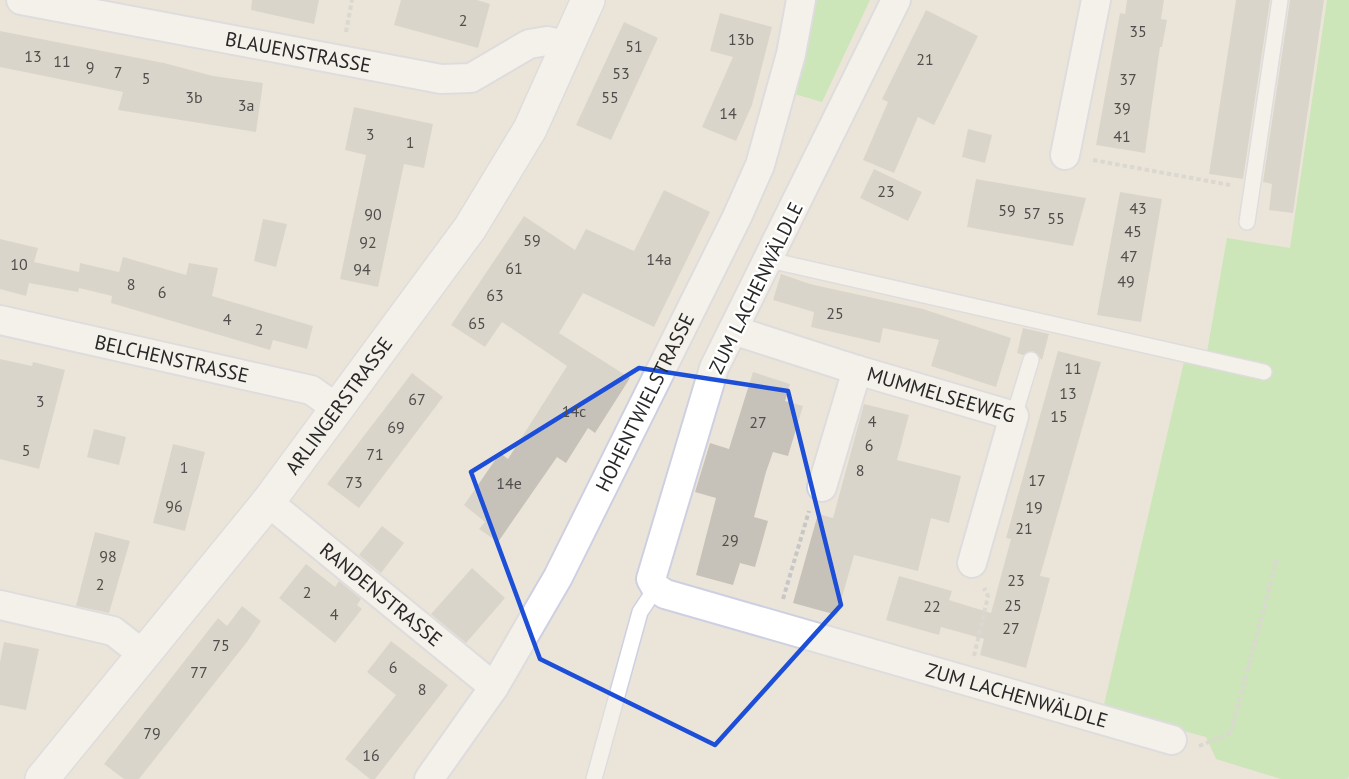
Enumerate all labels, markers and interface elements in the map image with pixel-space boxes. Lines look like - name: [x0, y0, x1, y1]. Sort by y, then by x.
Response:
- house number: 2: [459, 10, 467, 30]
- house number: 35: [1129, 21, 1147, 41]
- street label: BLAUENSTRASSE: [223, 26, 373, 79]
- house number: 13b: [728, 29, 754, 49]
- house number: 51: [625, 36, 643, 56]
- house number: 13: [24, 46, 42, 66]
- house number: 21: [916, 49, 934, 69]
- house number: 11: [53, 51, 71, 71]
- house number: 9: [86, 57, 94, 77]
- house number: 7: [114, 62, 122, 82]
- house number: 53: [612, 63, 630, 83]
- house number: 5: [142, 68, 150, 88]
- house number: 37: [1119, 69, 1137, 89]
- house number: 3b: [185, 87, 203, 107]
- house number: 55: [601, 87, 619, 107]
- house number: 3a: [238, 95, 254, 115]
- house number: 39: [1113, 98, 1131, 118]
- house number: 14: [719, 103, 737, 123]
- house number: 3: [366, 124, 374, 144]
- house number: 41: [1113, 126, 1131, 146]
- house number: 1: [406, 132, 414, 152]
- house number: 23: [877, 181, 895, 201]
- street label: ZUM LACHENWÄLDLE: [703, 198, 809, 378]
- house number: 43: [1129, 198, 1147, 218]
- house number: 59: [998, 200, 1016, 220]
- house number: 57: [1023, 203, 1041, 223]
- house number: 90: [364, 204, 382, 224]
- house number: 55: [1047, 208, 1065, 228]
- house number: 45: [1124, 221, 1142, 241]
- house number: 59: [523, 230, 541, 250]
- house number: 92: [359, 232, 377, 252]
- house number: 47: [1120, 246, 1138, 266]
- house number: 14a: [646, 249, 672, 269]
- house number: 10: [10, 254, 28, 274]
- house number: 61: [505, 258, 523, 278]
- house number: 94: [353, 259, 371, 279]
- house number: 49: [1117, 271, 1135, 291]
- house number: 8: [127, 274, 135, 294]
- house number: 6: [158, 282, 166, 302]
- house number: 63: [486, 285, 504, 305]
- house number: 25: [826, 303, 844, 323]
- house number: 4: [223, 309, 232, 329]
- street label: HOHENTWIELSTRASSE: [590, 309, 700, 496]
- house number: 65: [468, 313, 486, 333]
- house number: 2: [255, 319, 263, 339]
- street label: BELCHENSTRASSE: [92, 329, 251, 389]
- street label: ARLINGERSTRASSE: [280, 332, 398, 480]
- house number: 11: [1064, 358, 1082, 378]
- street label: MUMMELSEEWEG: [864, 361, 1018, 429]
- house number: 13: [1059, 383, 1077, 403]
- house number: 67: [408, 389, 426, 409]
- house number: 3: [36, 391, 44, 411]
- house number: 14c: [562, 401, 586, 421]
- house number: 15: [1050, 406, 1068, 426]
- house number: 4: [868, 411, 877, 431]
- house number: 27: [749, 412, 767, 432]
- house number: 69: [387, 417, 405, 437]
- house number: 6: [865, 435, 873, 455]
- house number: 5: [22, 440, 30, 460]
- house number: 71: [366, 444, 384, 464]
- house number: 1: [180, 457, 188, 477]
- house number: 8: [856, 460, 864, 480]
- house number: 17: [1028, 470, 1046, 490]
- house number: 73: [345, 472, 363, 492]
- house number: 14e: [496, 473, 522, 493]
- house number: 96: [165, 496, 183, 516]
- house number: 19: [1025, 497, 1043, 517]
- house number: 21: [1015, 518, 1033, 538]
- house number: 29: [721, 530, 739, 550]
- street label: RANDENSTRASSE: [314, 537, 448, 652]
- house number: 98: [99, 546, 117, 566]
- house number: 23: [1007, 570, 1025, 590]
- house number: 2: [96, 574, 104, 594]
- house number: 2: [303, 582, 311, 602]
- house number: 25: [1004, 595, 1022, 615]
- house number: 22: [923, 596, 941, 616]
- house number: 4: [330, 604, 339, 624]
- house number: 27: [1002, 618, 1020, 638]
- house number: 75: [212, 635, 230, 655]
- house number: 6: [389, 657, 397, 677]
- street label: ZUM LACHENWÄLDLE: [923, 657, 1111, 734]
- house number: 77: [190, 662, 208, 682]
- house number: 8: [418, 679, 426, 699]
- house number: 79: [143, 723, 161, 743]
- house number: 16: [362, 745, 380, 765]

